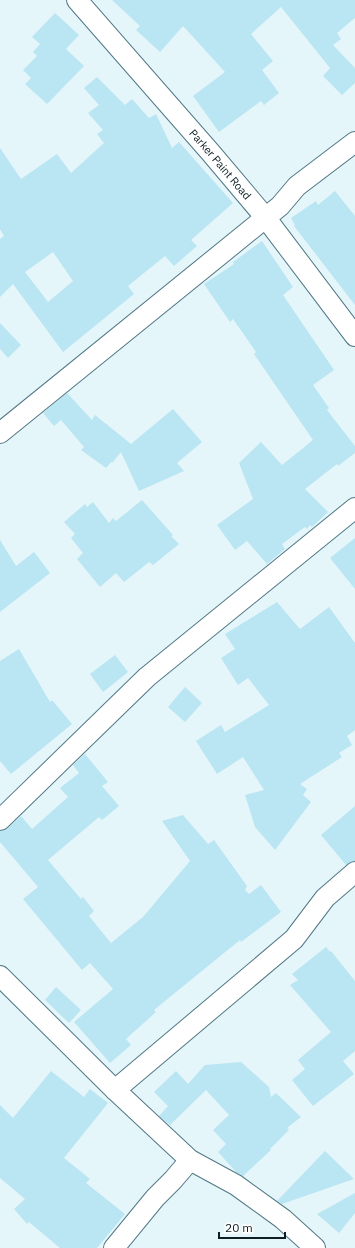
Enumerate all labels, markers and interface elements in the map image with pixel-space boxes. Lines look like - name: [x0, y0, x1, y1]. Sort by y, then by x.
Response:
- street label: Parker Paint Road: [186, 126, 254, 202]
- scale bar: [219, 1214, 285, 1240]
- text: 20 m: [225, 1220, 253, 1235]

